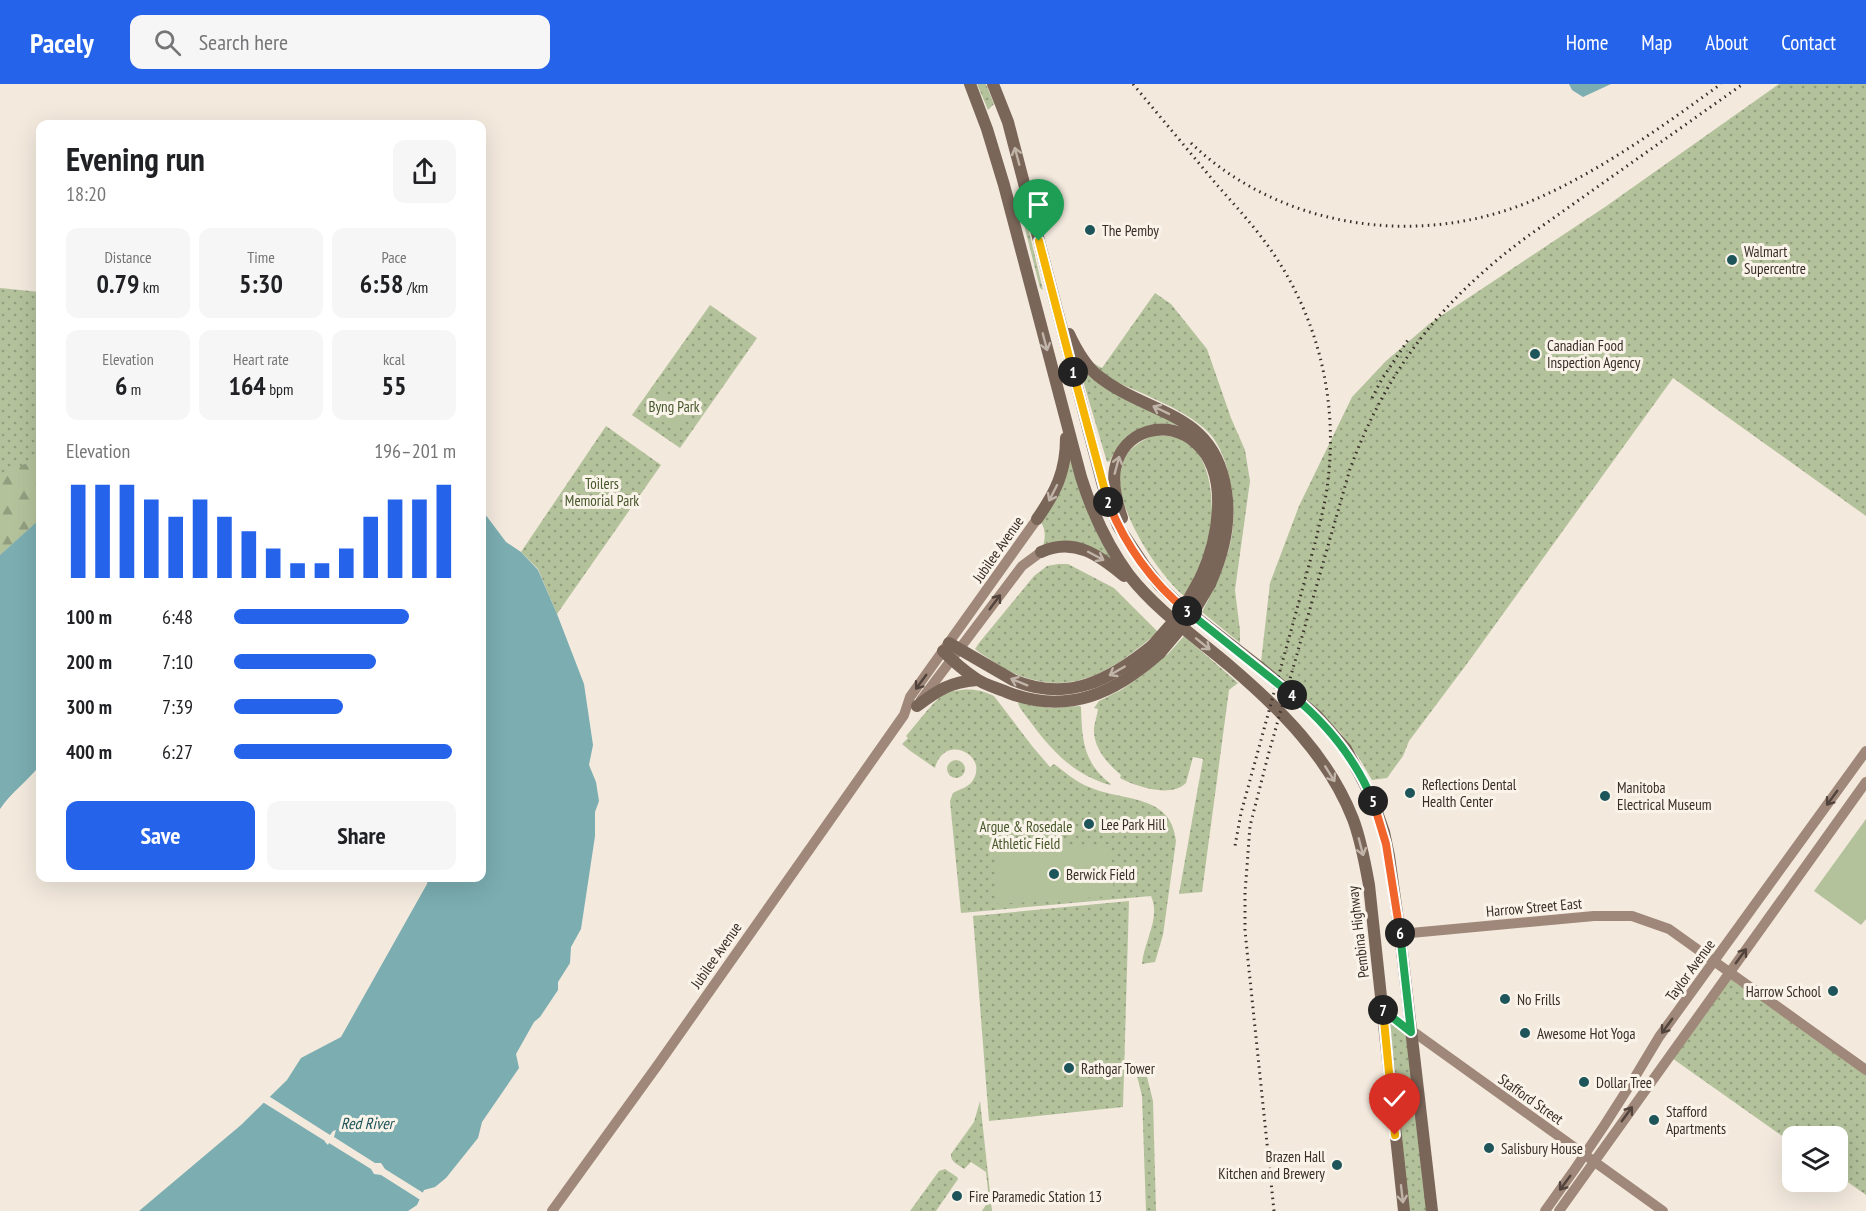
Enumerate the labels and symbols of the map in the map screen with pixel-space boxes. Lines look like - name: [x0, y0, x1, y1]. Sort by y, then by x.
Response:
- one-way arrow: [1011, 147, 1022, 166]
- pin: [1013, 179, 1064, 241]
- place label: The Pemby: [1102, 221, 1159, 240]
- marker: The Pemby: [1083, 223, 1097, 237]
- place label: Walmart Supercentre: [1744, 242, 1806, 278]
- marker: Walmart Supercentre: [1725, 253, 1739, 267]
- one-way arrow: [1040, 332, 1052, 351]
- place label: Canadian Food Inspection Agency: [1547, 336, 1641, 372]
- marker: Canadian Food Inspection Agency: [1528, 347, 1542, 361]
- pin: 1: [1058, 357, 1088, 387]
- park label: Byng Park: [648, 397, 700, 416]
- one-way arrow: [1153, 403, 1171, 415]
- one-way arrow: [1111, 456, 1123, 475]
- park label: Toilers Memorial Park: [565, 474, 639, 510]
- one-way arrow: [1047, 483, 1059, 501]
- pin: 2: [1093, 487, 1123, 517]
- street label: Jubilee Avenue: [968, 512, 1028, 587]
- one-way arrow: [1086, 551, 1104, 562]
- one-way arrow: [988, 595, 1001, 611]
- pin: 3: [1172, 596, 1202, 626]
- one-way arrow: [1195, 638, 1211, 651]
- one-way arrow: [1109, 666, 1126, 678]
- one-way arrow: [915, 674, 927, 690]
- one-way arrow: [1010, 676, 1029, 687]
- pin: 4: [1277, 680, 1307, 710]
- one-way arrow: [1324, 765, 1336, 782]
- place label: Reflections Dental Health Center: [1422, 775, 1517, 811]
- place label: Manitoba Electrical Museum: [1617, 778, 1711, 814]
- pin: 5: [1358, 786, 1388, 816]
- marker: Reflections Dental Health Center: [1403, 786, 1417, 800]
- marker: Manitoba Electrical Museum: [1598, 789, 1612, 803]
- one-way arrow: [1826, 790, 1838, 806]
- place label: Lee Park Hill: [1101, 815, 1166, 834]
- park label: Argue & Rosedale Athletic Field: [979, 817, 1073, 853]
- marker: Lee Park Hill: [1082, 817, 1096, 831]
- one-way arrow: [1356, 837, 1368, 856]
- place label: Berwick Field: [1066, 865, 1135, 884]
- marker: Berwick Field: [1047, 867, 1061, 881]
- street label: Pembina Highway: [1343, 884, 1373, 979]
- street label: Harrow Street East: [1485, 893, 1583, 921]
- street label: Jubilee Avenue: [686, 918, 746, 993]
- pin: 6: [1385, 918, 1415, 948]
- street label: Taylor Avenue: [1661, 935, 1719, 1005]
- one-way arrow: [1735, 948, 1747, 965]
- place label: Harrow School: [1746, 982, 1821, 1001]
- marker: Harrow School: [1826, 984, 1840, 998]
- place label: No Frills: [1517, 990, 1560, 1009]
- marker: No Frills: [1498, 992, 1512, 1006]
- pin: 7: [1368, 995, 1398, 1025]
- one-way arrow: [1660, 1018, 1673, 1034]
- place label: Awesome Hot Yoga: [1537, 1024, 1636, 1043]
- marker: Awesome Hot Yoga: [1518, 1026, 1532, 1040]
- place label: Rathgar Tower: [1081, 1059, 1156, 1078]
- marker: Rathgar Tower: [1062, 1061, 1076, 1075]
- street label: Stafford Street: [1495, 1070, 1567, 1128]
- pin: [1369, 1073, 1420, 1135]
- place label: Dollar Tree: [1596, 1073, 1652, 1092]
- marker: Dollar Tree: [1577, 1075, 1591, 1089]
- place label: Stafford Apartments: [1666, 1102, 1726, 1138]
- one-way arrow: [1621, 1107, 1633, 1123]
- water label: Red River: [341, 1113, 396, 1133]
- marker: Stafford Apartments: [1647, 1113, 1661, 1127]
- place label: Salisbury House: [1501, 1139, 1583, 1158]
- marker: Salisbury House: [1482, 1141, 1496, 1155]
- place label: Brazen Hall Kitchen and Brewery: [1218, 1147, 1325, 1183]
- marker: Brazen Hall Kitchen and Brewery: [1330, 1158, 1344, 1172]
- one-way arrow: [1559, 1175, 1571, 1191]
- one-way arrow: [1397, 1183, 1408, 1203]
- place label: Fire Paramedic Station 13: [969, 1187, 1102, 1206]
- marker: Fire Paramedic Station 13: [950, 1189, 964, 1203]

